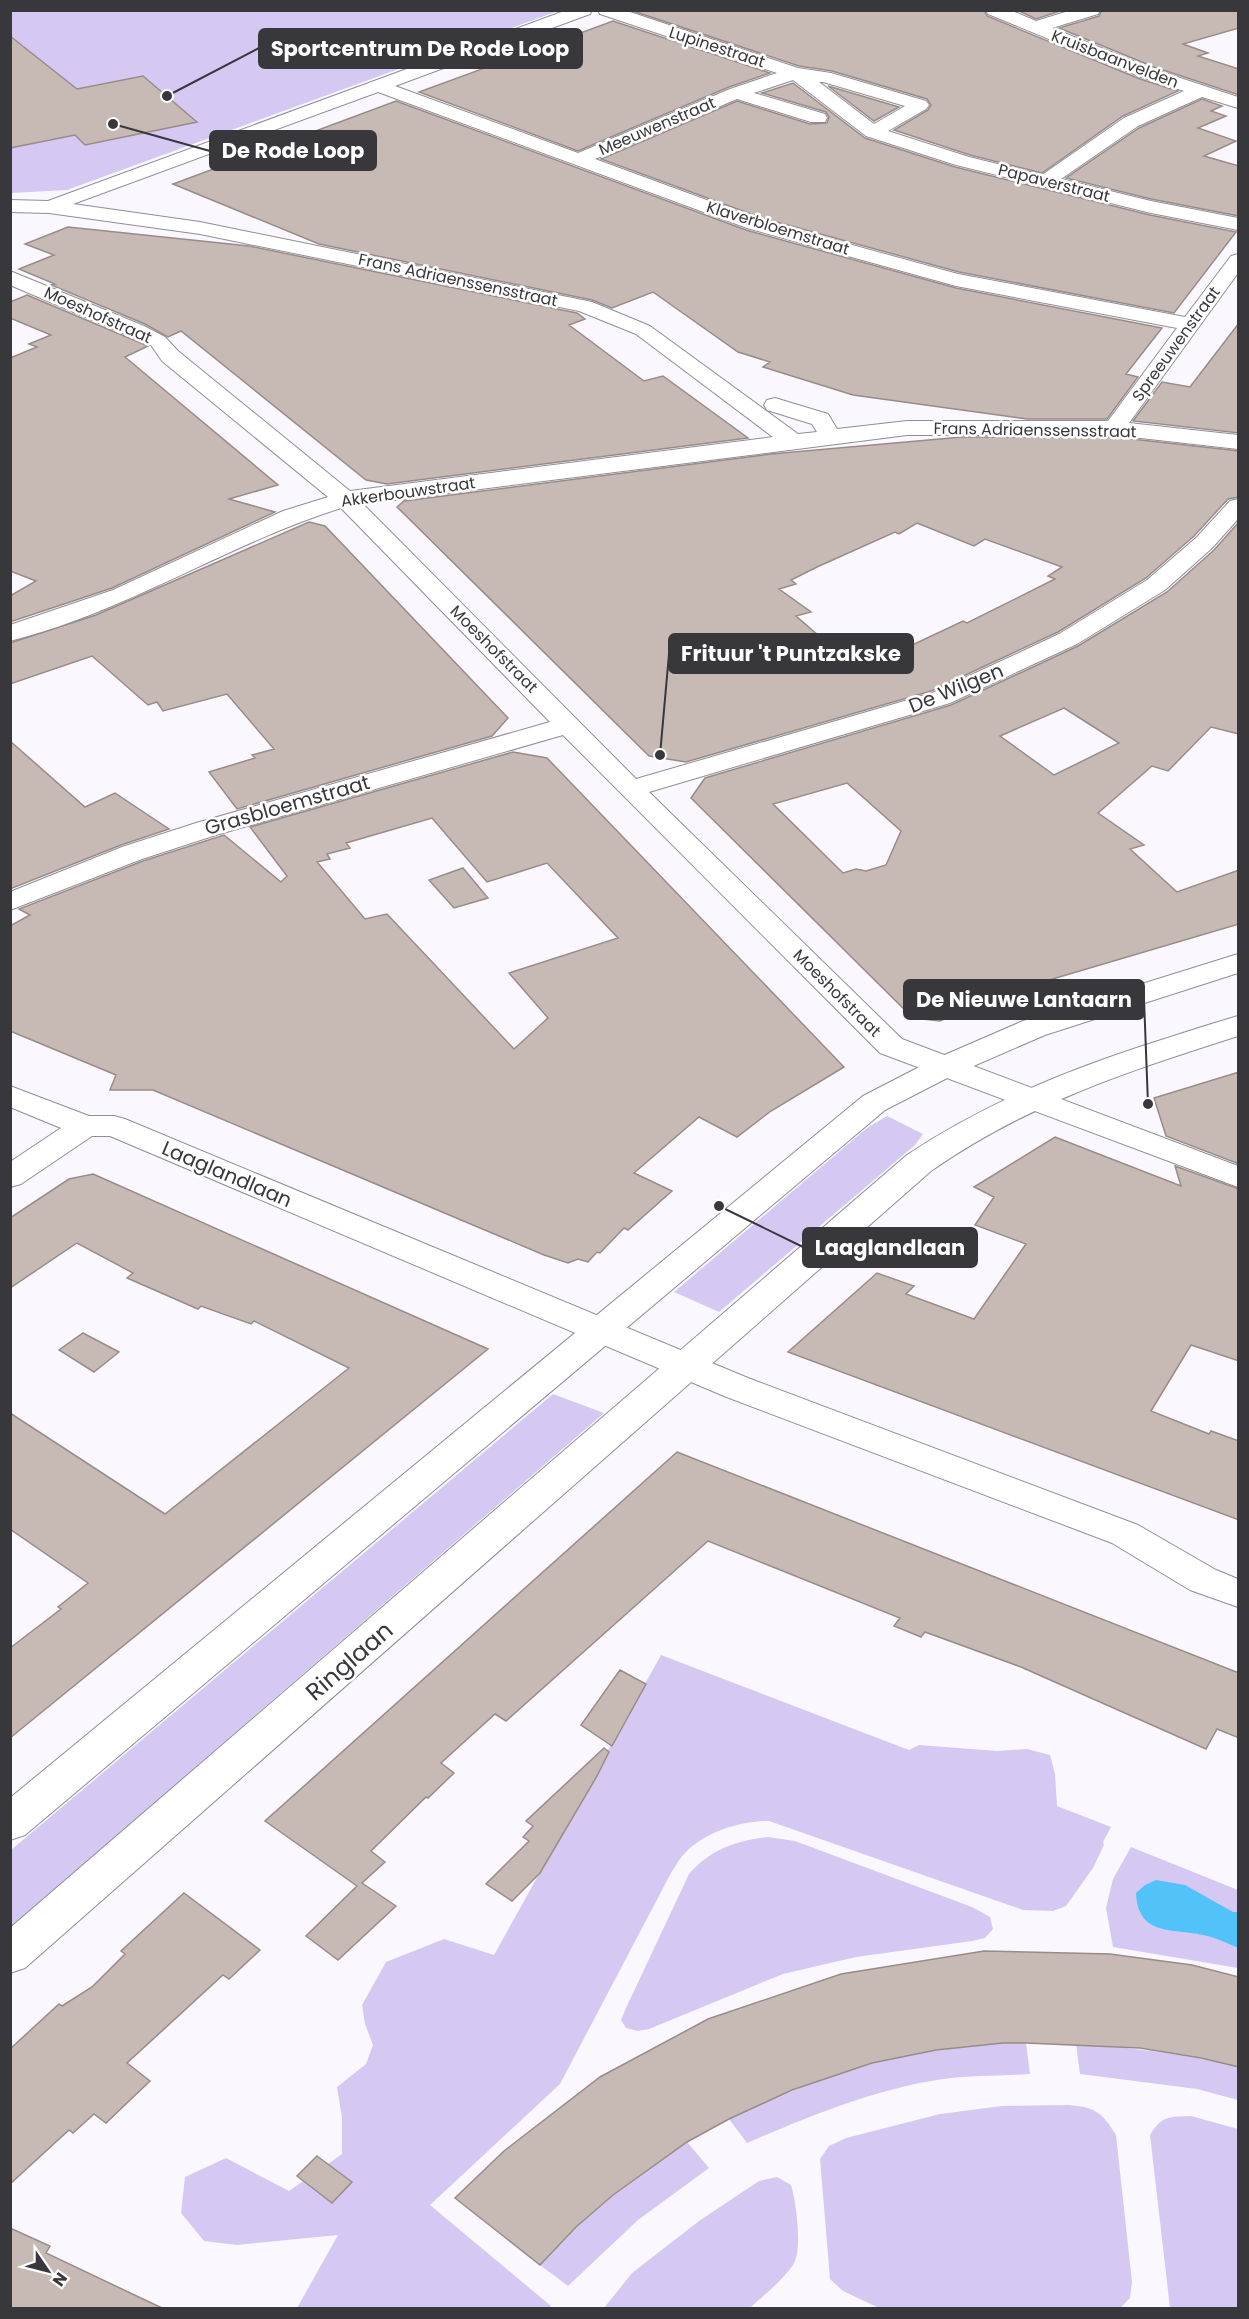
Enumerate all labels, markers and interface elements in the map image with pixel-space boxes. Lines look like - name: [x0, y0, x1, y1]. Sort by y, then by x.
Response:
- street label: Lupinestraat: [666, 21, 768, 73]
- street label: Kruisbaanvelden: [1048, 24, 1182, 94]
- callout: Sportcentrum De Rode Loop: [259, 29, 582, 68]
- text: Sportcentrum De Rode Loop: [271, 34, 569, 63]
- street label: Meeuwenstraat: [595, 91, 719, 161]
- callout: De Rode Loop: [210, 131, 376, 170]
- text: De Rode Loop: [222, 136, 364, 165]
- street label: Papaverstraat: [996, 158, 1112, 208]
- street label: Klaverbloemstraat: [704, 195, 852, 261]
- street label: Frans Adriaenssensstraat: [356, 248, 560, 312]
- street label: Moeshofstraat: [41, 281, 156, 349]
- street label: Spreeuwenstraat: [1126, 282, 1226, 406]
- street label: Frans Adriaenssensstraat: [933, 417, 1137, 443]
- street label: Akkerbouwstraat: [339, 471, 477, 513]
- street label: Moeshofstraat: [445, 600, 543, 698]
- callout: Frituur 't Puntzakske: [669, 634, 913, 673]
- text: Frituur 't Puntzakske: [681, 639, 901, 668]
- street label: De Wilgen: [904, 656, 1008, 720]
- street label: Grasbloemstraat: [201, 768, 373, 842]
- street label: Moeshofstraat: [788, 944, 886, 1042]
- callout: De Nieuwe Lantaarn: [904, 980, 1144, 1019]
- text: De Nieuwe Lantaarn: [916, 985, 1132, 1014]
- street label: Laaglandlaan: [158, 1134, 296, 1214]
- callout: Laaglandlaan: [803, 1228, 977, 1267]
- text: Laaglandlaan: [815, 1233, 965, 1262]
- street label: Ringlaan: [298, 1614, 400, 1708]
- north arrow: [18, 2241, 78, 2301]
- text: N: [47, 2268, 73, 2291]

